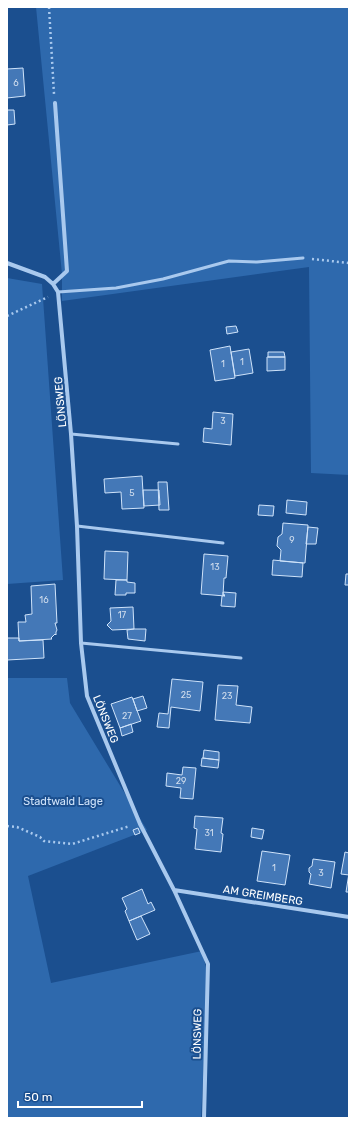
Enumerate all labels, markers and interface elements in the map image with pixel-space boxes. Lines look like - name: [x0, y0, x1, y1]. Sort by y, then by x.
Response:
- house number: 6: [13, 78, 19, 88]
- house number: 1: [240, 357, 244, 367]
- house number: 1: [221, 359, 225, 369]
- street label: LÖNSWEG: [52, 376, 69, 428]
- house number: 3: [220, 416, 226, 426]
- house number: 5: [129, 488, 135, 498]
- house number: 9: [289, 535, 295, 545]
- house number: 13: [210, 562, 220, 572]
- house number: 16: [39, 595, 49, 605]
- house number: 17: [118, 610, 127, 620]
- house number: 25: [181, 690, 191, 700]
- house number: 23: [222, 691, 232, 701]
- street label: LÖNSWEG: [90, 693, 121, 745]
- house number: 27: [122, 711, 132, 721]
- house number: 29: [176, 776, 186, 786]
- park label: Stadtwald Lage: [23, 795, 103, 808]
- house number: 31: [204, 828, 214, 838]
- house number: 1: [272, 863, 276, 873]
- house number: 3: [318, 868, 324, 878]
- street label: AM GREIMBERG: [222, 883, 304, 908]
- street label: LÖNSWEG: [191, 1009, 204, 1060]
- scale bar: [18, 1083, 142, 1109]
- text: 50 m: [24, 1090, 52, 1104]

